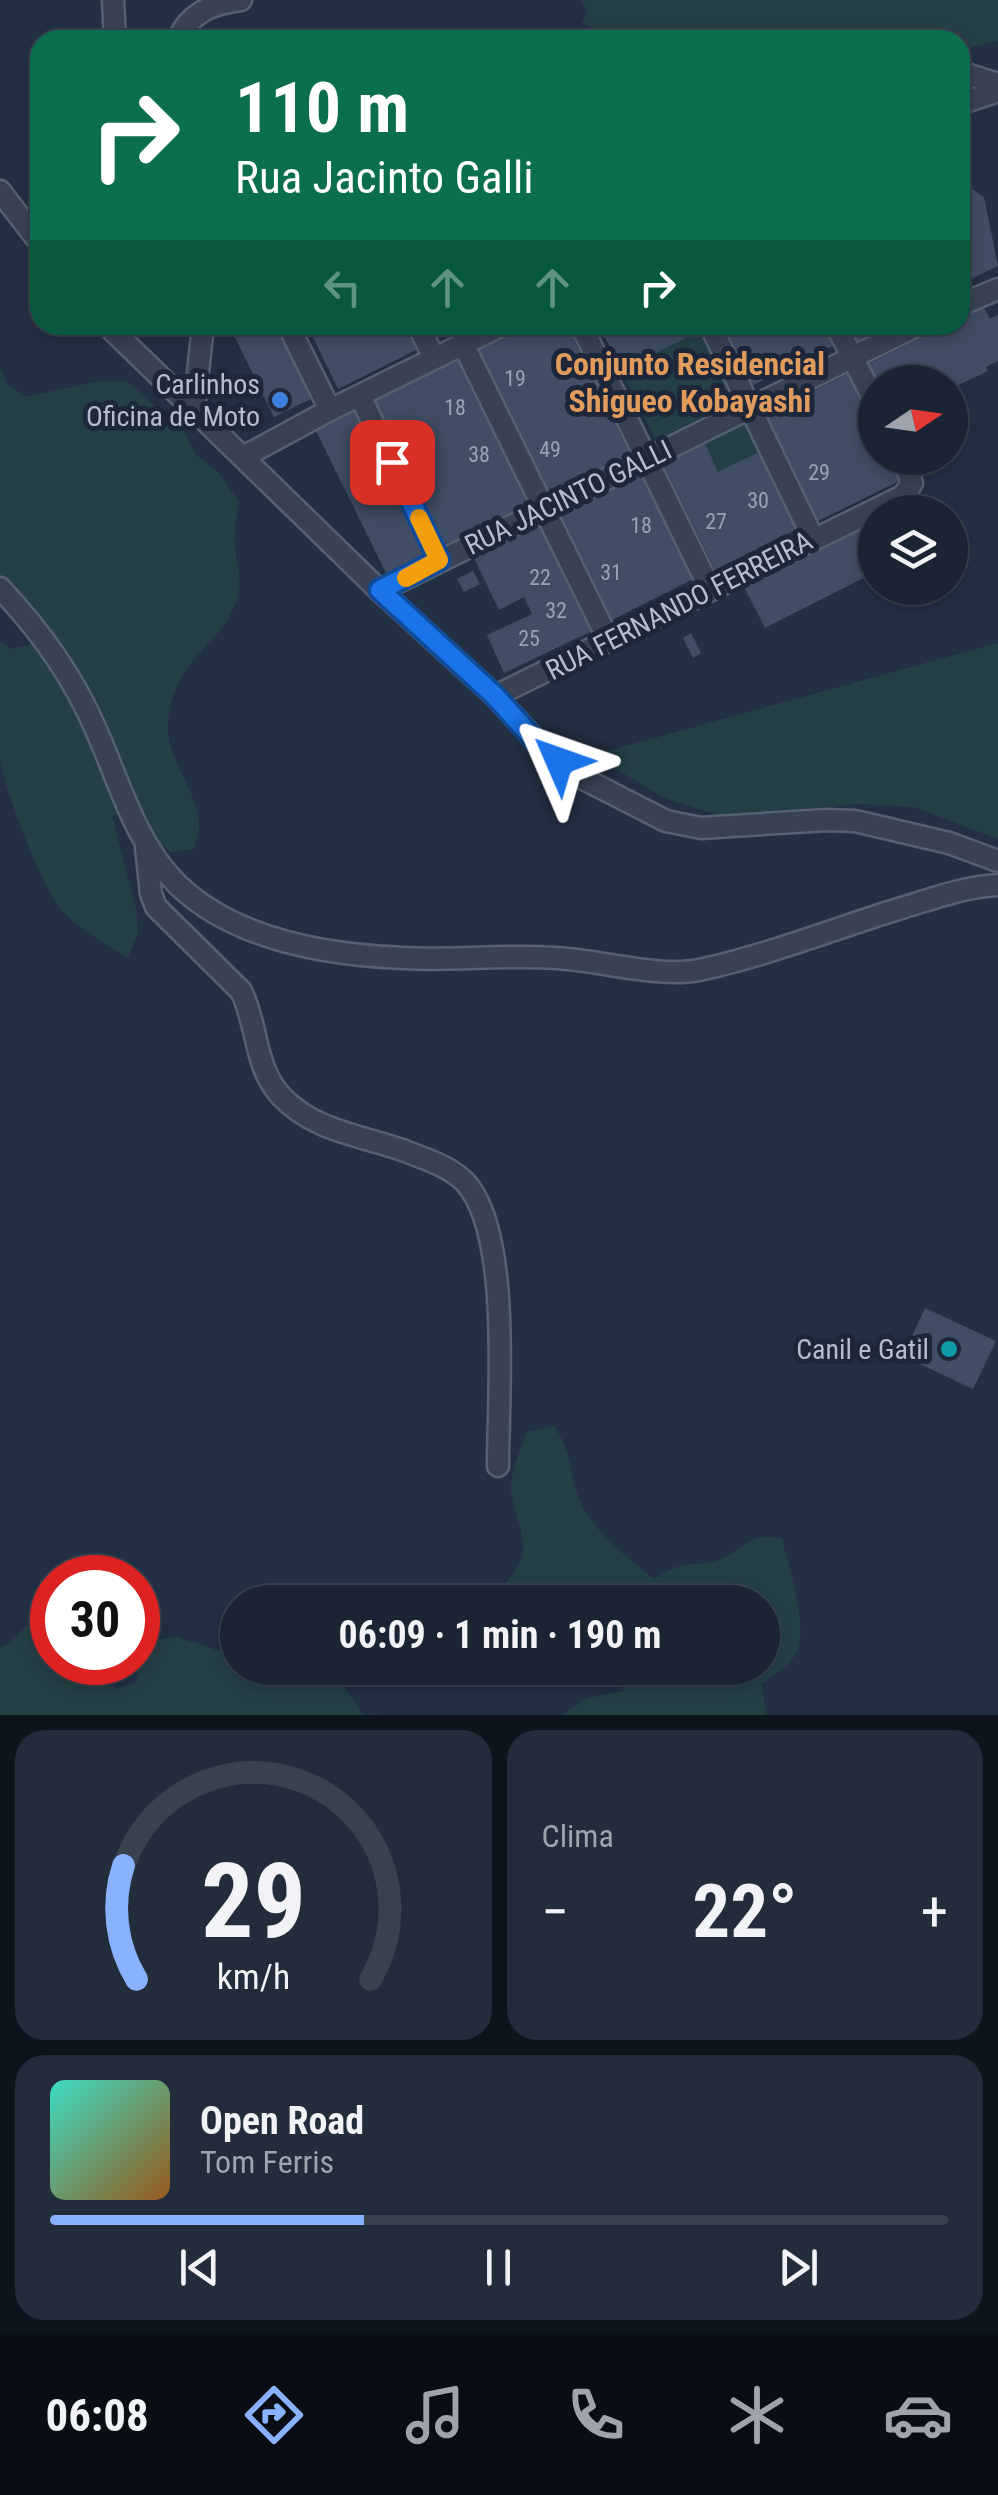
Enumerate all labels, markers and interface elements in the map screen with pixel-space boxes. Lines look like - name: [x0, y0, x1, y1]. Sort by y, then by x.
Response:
- text: 110 m: [235, 67, 409, 149]
- icon: right: [70, 70, 200, 200]
- text: Rua Jacinto Galli: [235, 151, 534, 204]
- icon: left: [315, 260, 370, 315]
- icon: ahead: [420, 260, 475, 315]
- icon: ahead: [525, 260, 580, 315]
- icon: right: [630, 260, 685, 315]
- district label: Conjunto Residencial Shigueo Kobayashi: [555, 345, 825, 420]
- north arrow: [858, 365, 968, 475]
- map controls: [858, 365, 968, 605]
- house number: 19: [504, 366, 526, 391]
- place label: Carlinhos Oficina de Moto: [86, 368, 260, 433]
- marker: Carlinhos Oficina de Moto: [269, 389, 291, 411]
- house number: 18: [444, 395, 466, 420]
- pin: [350, 420, 435, 505]
- street label: RUA JACINTO GALLI: [460, 433, 677, 562]
- icon: arrive: [365, 435, 420, 490]
- house number: 49: [539, 437, 561, 462]
- house number: 38: [468, 442, 490, 467]
- house number: 29: [808, 460, 830, 485]
- house number: 30: [747, 488, 769, 513]
- button: layers: [858, 495, 968, 605]
- house number: 27: [705, 509, 727, 534]
- house number: 18: [630, 513, 652, 538]
- street label: RUA FERNANDO FERREIRA: [541, 524, 818, 687]
- house number: 31: [600, 560, 622, 585]
- house number: 22: [529, 565, 551, 590]
- house number: 32: [545, 598, 567, 623]
- house number: 25: [518, 626, 540, 651]
- position arrow: [507, 709, 611, 813]
- place label: Canil e Gatil: [796, 1333, 929, 1366]
- marker: Canil e Gatil: [938, 1338, 960, 1360]
- speed limit sign: 30: [30, 1555, 160, 1685]
- text: 06:09 · 1 min · 190 m: [339, 1613, 661, 1657]
- text: Clima: [542, 1817, 614, 1855]
- text: 29: [201, 1841, 306, 1962]
- text: 22°: [692, 1867, 797, 1955]
- text: −: [542, 1880, 569, 1944]
- text: +: [921, 1880, 948, 1944]
- text: km/h: [216, 1956, 290, 1998]
- text: Open Road: [200, 2099, 364, 2143]
- text: Tom Ferris: [200, 2143, 334, 2181]
- icon: previous: [172, 2240, 227, 2295]
- icon: pause: [471, 2240, 526, 2295]
- icon: next: [771, 2240, 826, 2295]
- icon: directions: [239, 2380, 309, 2450]
- icon: music: [400, 2380, 470, 2450]
- icon: phone: [561, 2380, 631, 2450]
- icon: climate: [722, 2380, 792, 2450]
- icon: car: [883, 2380, 953, 2450]
- text: 06:08: [45, 2389, 149, 2442]

